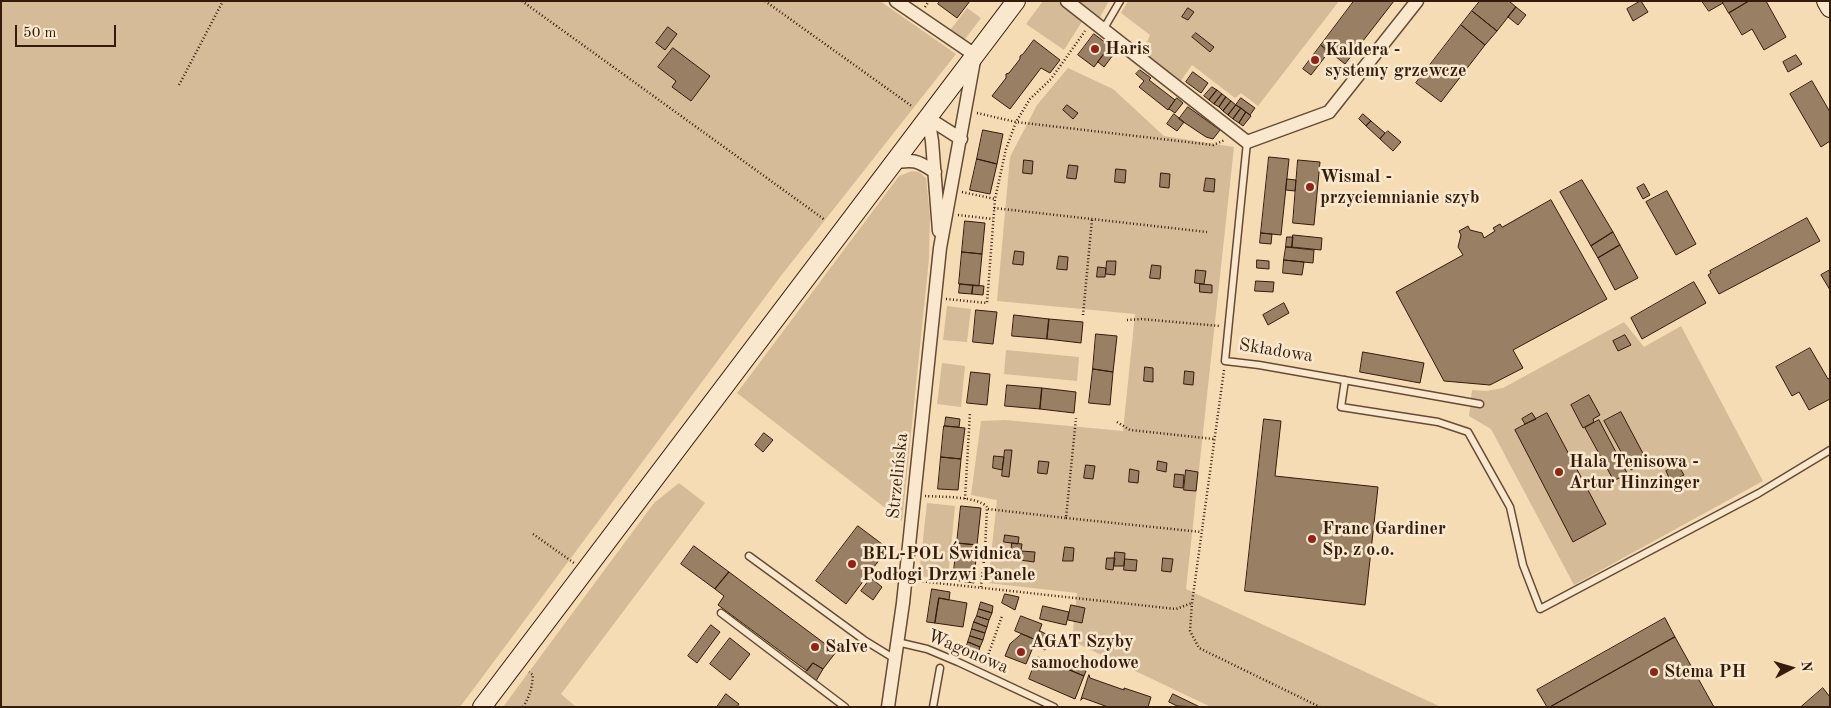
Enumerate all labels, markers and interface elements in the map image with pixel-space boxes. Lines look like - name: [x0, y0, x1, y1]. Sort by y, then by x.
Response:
- scale bar: [18, 15, 119, 47]
- text: 50 m: [23, 26, 57, 41]
- place label: Haris: [1105, 38, 1150, 60]
- place label: Kaldera - systemy grzewcze: [1325, 39, 1467, 82]
- marker: Haris: [1089, 43, 1101, 55]
- marker: Kaldera - systemy grzewcze: [1309, 54, 1321, 66]
- place label: Wismal - przyciemnianie szyb: [1320, 166, 1479, 208]
- marker: Wismal - przyciemnianie szyb: [1304, 181, 1316, 193]
- street label: Składowa: [1237, 334, 1315, 368]
- street label: Strzelińska: [883, 432, 913, 520]
- place label: Hala Tenisowa - Artur Hinzinger: [1569, 451, 1700, 494]
- marker: Hala Tenisowa - Artur Hinzinger: [1553, 466, 1565, 478]
- place label: Franc Gardiner Sp. z o.o.: [1322, 518, 1446, 560]
- marker: Franc Gardiner Sp. z o.o.: [1306, 533, 1318, 545]
- place label: BEL-POL Świdnica Podłogi Drzwi Panele: [862, 543, 1036, 586]
- marker: BEL-POL Świdnica Podłogi Drzwi Panele: [846, 558, 858, 570]
- street label: Wagonowa: [924, 625, 1012, 679]
- place label: AGAT Szyby samochodowe: [1031, 631, 1139, 674]
- place label: Salve: [825, 636, 868, 658]
- marker: Salve: [809, 641, 821, 653]
- north arrow: [1766, 643, 1816, 693]
- marker: AGAT Szyby samochodowe: [1015, 646, 1027, 658]
- text: N: [1798, 660, 1813, 672]
- place label: Stema PH: [1664, 661, 1746, 683]
- marker: Stema PH: [1648, 666, 1660, 678]

